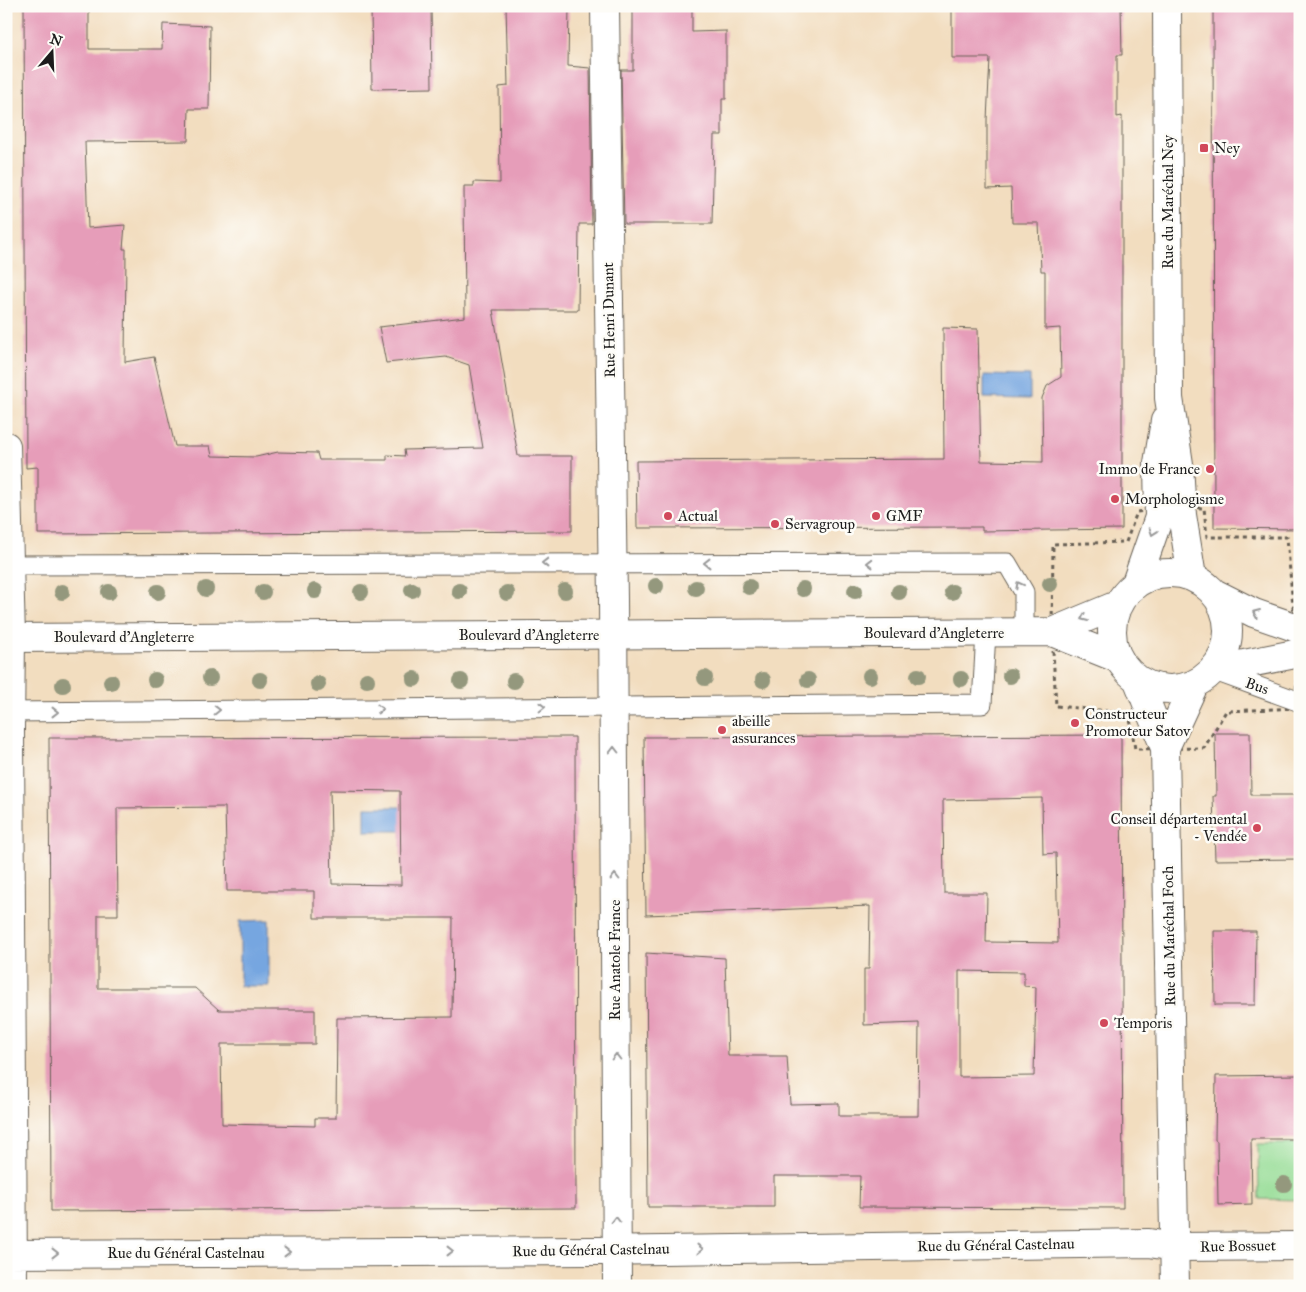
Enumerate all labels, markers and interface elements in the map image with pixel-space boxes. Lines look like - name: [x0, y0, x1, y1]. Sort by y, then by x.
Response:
- north arrow: [28, 28, 78, 78]
- text: N: [48, 30, 65, 50]
- street label: Rue du Maréchal Ney: [1159, 134, 1177, 269]
- place label: Ney: [1214, 139, 1241, 157]
- marker: Ney: [1198, 142, 1210, 154]
- street label: Rue Henri Dunant: [599, 261, 619, 378]
- place label: Immo de France: [1098, 460, 1200, 478]
- marker: Immo de France: [1204, 463, 1216, 475]
- place label: Morphologisme: [1125, 490, 1224, 508]
- marker: Morphologisme: [1109, 493, 1121, 505]
- place label: Actual: [677, 507, 719, 525]
- place label: GMF: [886, 507, 922, 525]
- marker: Actual: [662, 510, 674, 522]
- marker: GMF: [870, 510, 882, 522]
- place label: Servagroup: [785, 515, 855, 533]
- marker: Servagroup: [769, 518, 781, 530]
- one-way arrow: [1149, 528, 1159, 536]
- one-way arrow: [541, 558, 549, 569]
- one-way arrow: [703, 558, 711, 568]
- one-way arrow: [866, 558, 874, 568]
- one-way arrow: [1016, 581, 1026, 590]
- one-way arrow: [1252, 609, 1261, 620]
- one-way arrow: [1080, 612, 1089, 622]
- street label: Boulevard d'Angleterre: [864, 624, 1004, 642]
- street label: Boulevard d'Angleterre: [459, 626, 599, 644]
- street label: Boulevard d'Angleterre: [54, 628, 194, 646]
- street label: Bus: [1243, 674, 1271, 698]
- one-way arrow: [539, 702, 547, 712]
- one-way arrow: [376, 704, 384, 714]
- one-way arrow: [214, 705, 222, 715]
- place label: Constructeur Promoteur Satov: [1085, 705, 1191, 740]
- one-way arrow: [52, 707, 59, 717]
- place label: abeille assurances: [732, 712, 795, 747]
- marker: Constructeur Promoteur Satov: [1069, 717, 1081, 729]
- marker: abeille assurances: [716, 724, 728, 736]
- one-way arrow: [609, 746, 619, 754]
- place label: Conseil départemental - Vendée: [1110, 810, 1248, 845]
- marker: Conseil départemental - Vendée: [1251, 822, 1263, 834]
- street label: Rue du Maréchal Foch: [1159, 865, 1179, 1006]
- one-way arrow: [610, 873, 620, 880]
- street label: Rue Anatole France: [606, 900, 624, 1020]
- place label: Temporis: [1114, 1014, 1172, 1032]
- marker: Temporis: [1098, 1017, 1110, 1029]
- one-way arrow: [611, 1053, 621, 1060]
- one-way arrow: [611, 1215, 622, 1223]
- street label: Rue du Général Castelnau: [917, 1235, 1075, 1255]
- street label: Rue Bossuet: [1200, 1236, 1277, 1256]
- street label: Rue du Général Castelnau: [512, 1240, 670, 1260]
- street label: Rue du Général Castelnau: [107, 1244, 265, 1262]
- one-way arrow: [696, 1244, 704, 1254]
- one-way arrow: [446, 1246, 454, 1256]
- one-way arrow: [284, 1247, 292, 1257]
- one-way arrow: [52, 1248, 59, 1258]

